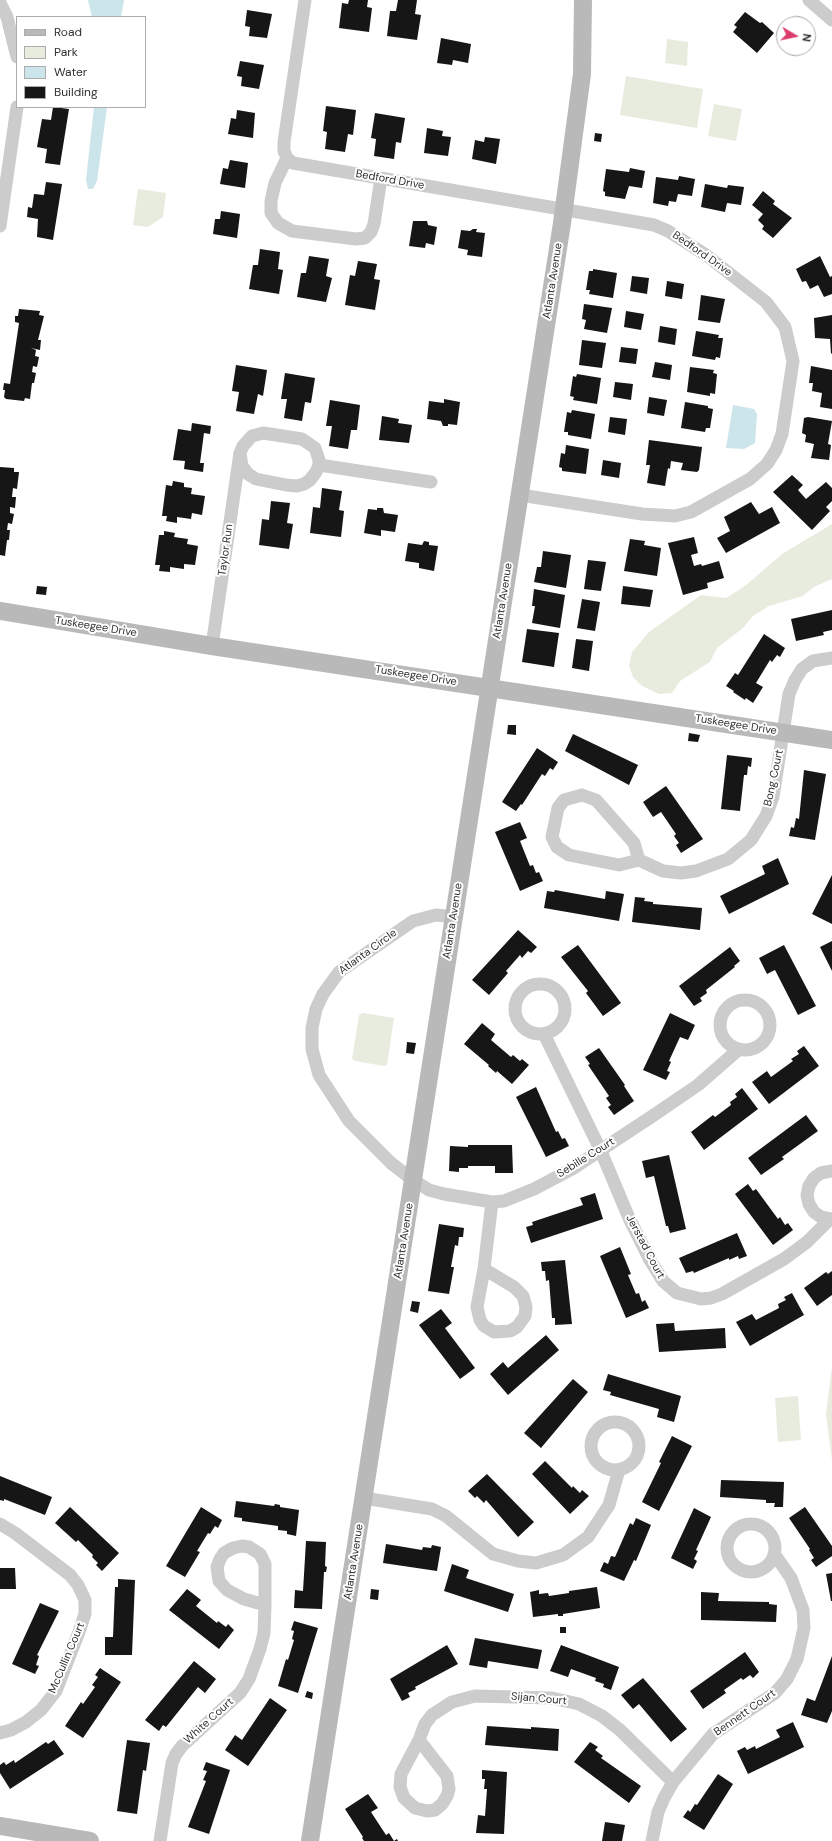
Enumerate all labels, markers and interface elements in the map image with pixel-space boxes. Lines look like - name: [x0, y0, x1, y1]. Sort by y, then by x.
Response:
- legend: [16, 16, 146, 108]
- north arrow: [776, 16, 816, 56]
- text: Road: [54, 24, 82, 40]
- text: N: [799, 33, 814, 43]
- text: Park: [54, 44, 78, 60]
- text: Water: [54, 64, 87, 80]
- text: Building: [54, 84, 98, 100]
- street label: Bedford Drive: [355, 167, 425, 193]
- street label: Bedford Drive: [670, 229, 734, 279]
- street label: Atlanta Avenue: [540, 242, 566, 320]
- street label: Taylor Run: [216, 523, 236, 577]
- street label: Atlanta Avenue: [490, 562, 516, 640]
- street label: Tuskeegee Drive: [54, 614, 138, 640]
- street label: Tuskeegee Drive: [374, 663, 458, 689]
- street label: Tuskeegee Drive: [694, 712, 778, 738]
- street label: Bong Court: [762, 748, 786, 808]
- street label: Atlanta Avenue: [440, 882, 466, 960]
- street label: Atlanta Circle: [336, 927, 400, 977]
- street label: Sebille Court: [555, 1135, 617, 1181]
- street label: Atlanta Avenue: [391, 1202, 417, 1280]
- street label: Jerstad Court: [623, 1213, 667, 1281]
- street label: Atlanta Avenue: [341, 1523, 367, 1601]
- street label: McCullin Court: [46, 1621, 88, 1695]
- street label: Bennett Court: [712, 1687, 778, 1739]
- street label: Sijan Court: [511, 1690, 567, 1708]
- street label: White Court: [182, 1695, 236, 1747]

